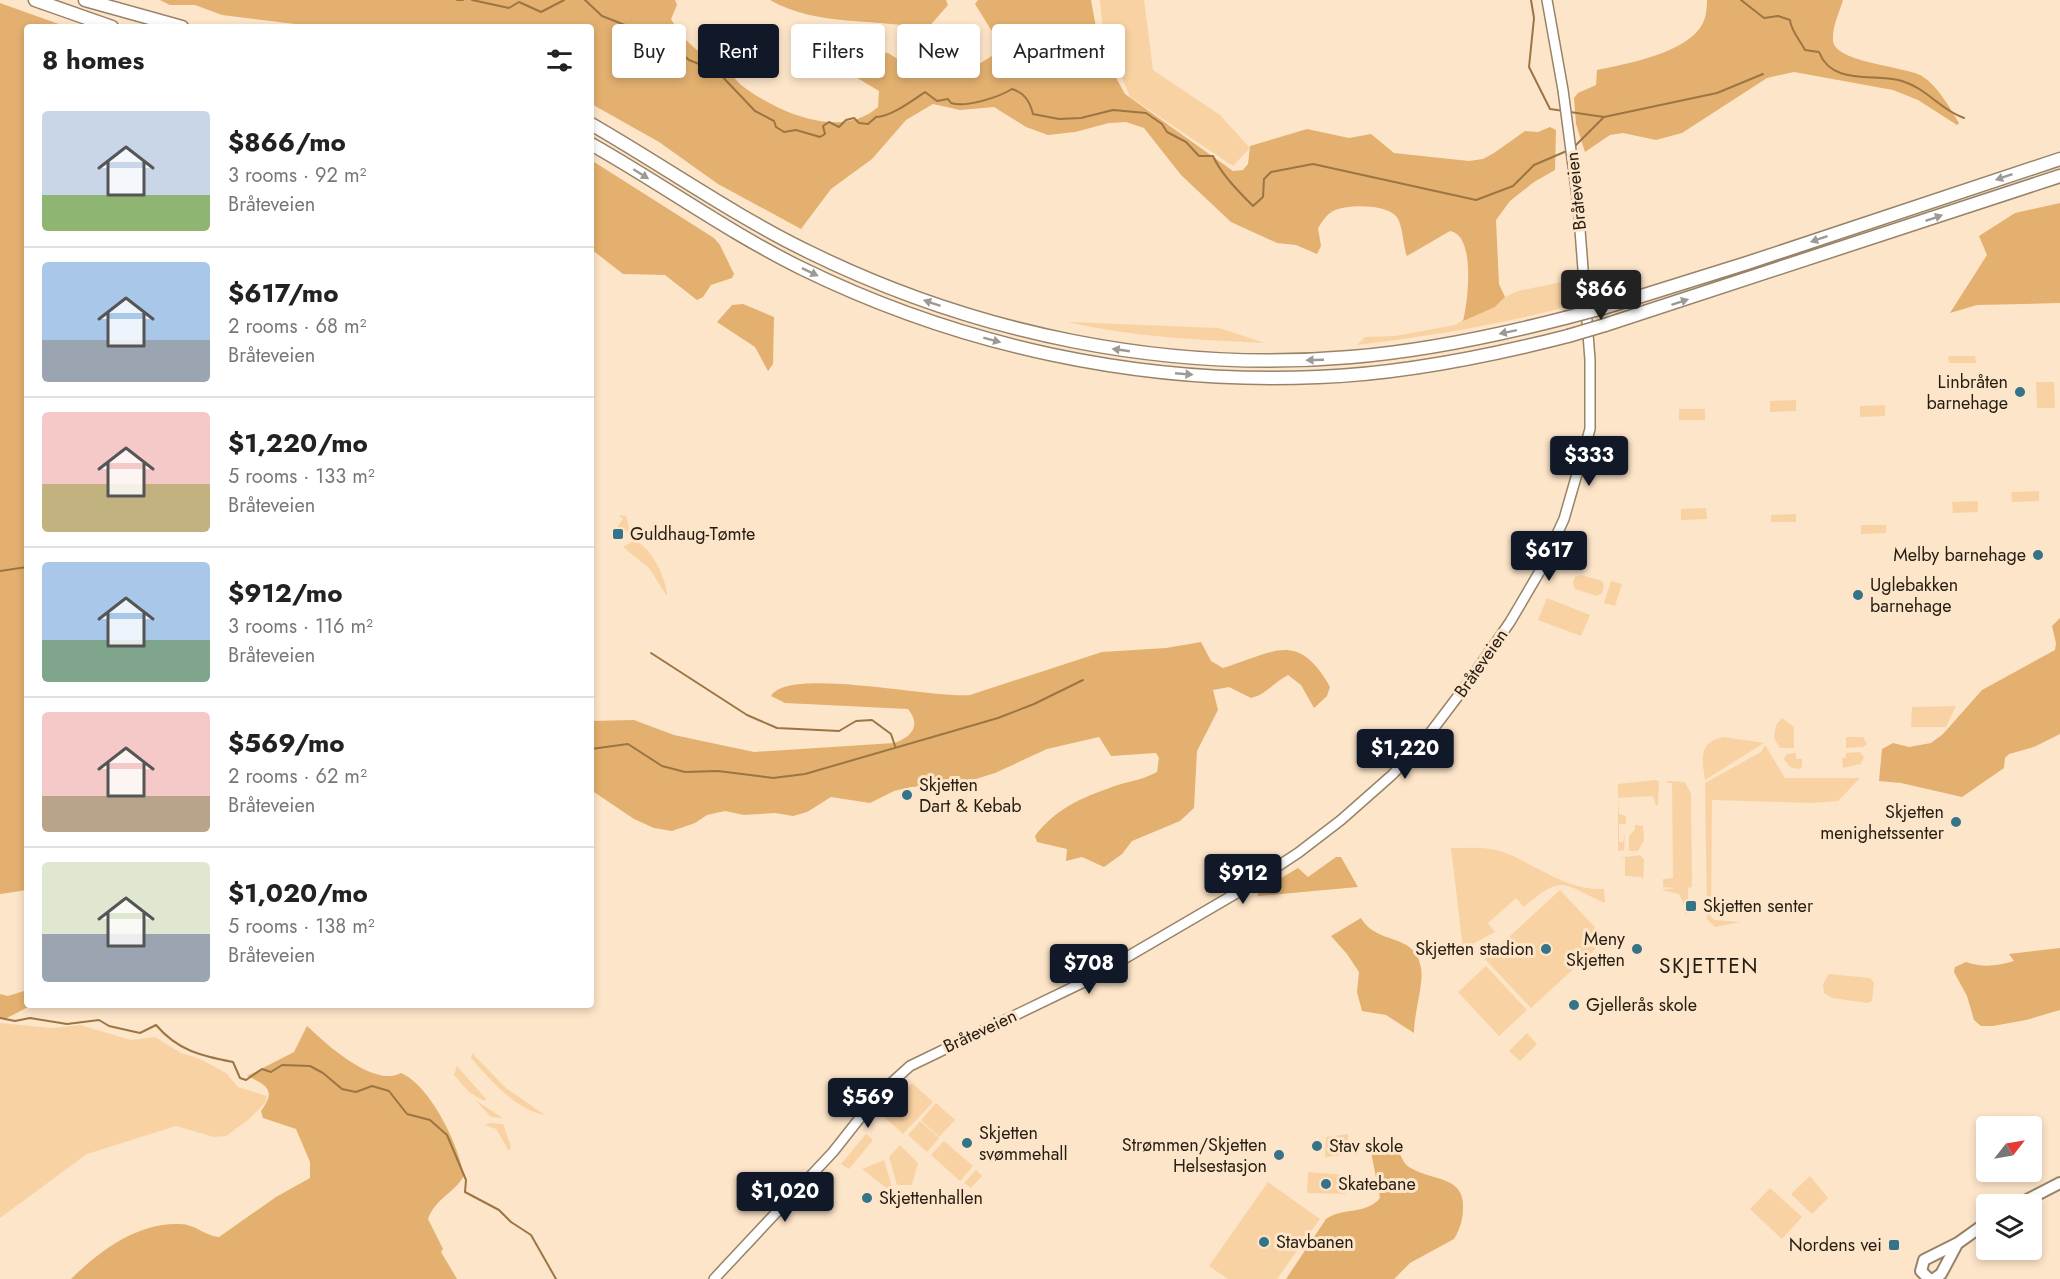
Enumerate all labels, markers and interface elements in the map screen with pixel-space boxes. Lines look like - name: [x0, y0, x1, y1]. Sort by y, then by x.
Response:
- chip: Buy: [612, 24, 686, 78]
- chip: Rent: [698, 24, 779, 78]
- chip: Filters: [791, 24, 885, 78]
- chip: New: [897, 24, 980, 78]
- chip: Apartment: [992, 24, 1125, 78]
- text: 8 homes: [42, 41, 144, 79]
- icon: filters: [543, 44, 576, 77]
- text: $866/mo: [228, 123, 346, 161]
- icon: home: [90, 135, 162, 207]
- street label: Bråteveien: [1559, 151, 1593, 231]
- text: 3 rooms · 92 m²: [228, 161, 366, 190]
- one-way arrow: [633, 168, 649, 179]
- one-way arrow: [1995, 173, 2013, 183]
- text: Bråteveien: [228, 190, 315, 219]
- one-way arrow: [1925, 212, 1943, 222]
- one-way arrow: [1810, 235, 1828, 244]
- one-way arrow: [801, 267, 818, 276]
- pin: $866: [1565, 270, 1637, 321]
- text: $617/mo: [228, 274, 339, 312]
- text: $866: [1575, 275, 1627, 304]
- icon: home: [90, 286, 162, 358]
- one-way arrow: [1671, 296, 1689, 306]
- one-way arrow: [923, 298, 941, 308]
- text: 2 rooms · 68 m²: [228, 312, 366, 341]
- one-way arrow: [1498, 328, 1517, 337]
- one-way arrow: [983, 336, 1001, 345]
- text: Bråteveien: [228, 341, 315, 370]
- one-way arrow: [1111, 345, 1130, 354]
- one-way arrow: [1306, 355, 1325, 364]
- place label: Linbråten barnehage: [1927, 369, 2008, 416]
- one-way arrow: [1174, 370, 1193, 379]
- marker: Linbråten barnehage: [2013, 385, 2027, 399]
- text: $1,220/mo: [228, 424, 368, 462]
- icon: home: [90, 436, 162, 508]
- pin: $333: [1553, 436, 1625, 487]
- text: $333: [1564, 441, 1614, 470]
- text: 5 rooms · 133 m²: [228, 462, 375, 491]
- text: Bråteveien: [228, 491, 315, 520]
- place label: Guldhaug-Tømte: [630, 521, 755, 547]
- marker: Guldhaug-Tømte: [611, 527, 625, 541]
- pin: $617: [1513, 531, 1585, 582]
- text: $617: [1525, 536, 1573, 565]
- place label: Melby barnehage: [1893, 542, 2026, 568]
- marker: Melby barnehage: [2031, 548, 2045, 562]
- place label: Uglebakken barnehage: [1870, 572, 1958, 619]
- text: $912/mo: [228, 574, 343, 612]
- icon: home: [90, 586, 162, 658]
- marker: Uglebakken barnehage: [1851, 588, 1865, 602]
- text: 3 rooms · 116 m²: [228, 612, 373, 641]
- street label: Bråteveien: [1448, 623, 1514, 703]
- text: Bråteveien: [228, 641, 315, 670]
- text: $569/mo: [228, 724, 345, 762]
- pin: $1,220: [1356, 729, 1454, 780]
- text: $1,220: [1371, 734, 1439, 763]
- icon: home: [90, 736, 162, 808]
- text: 2 rooms · 62 m²: [228, 762, 367, 791]
- place label: Skjetten Dart & Kebab: [919, 772, 1021, 819]
- marker: Skjetten Dart & Kebab: [900, 788, 914, 802]
- text: Bråteveien: [228, 791, 315, 820]
- place label: Skjetten menighetssenter: [1820, 799, 1945, 846]
- marker: Skjetten menighetssenter: [1949, 815, 1963, 829]
- pin: $912: [1207, 854, 1279, 905]
- text: $912: [1218, 859, 1268, 888]
- text: $1,020/mo: [228, 874, 368, 912]
- icon: home: [90, 886, 162, 958]
- place label: Skjetten senter: [1703, 893, 1814, 919]
- marker: Skjetten senter: [1684, 899, 1698, 913]
- text: 5 rooms · 138 m²: [228, 912, 375, 941]
- place label: Meny Skjetten: [1566, 926, 1625, 973]
- place label: Skjetten stadion: [1415, 936, 1534, 962]
- text: Bråteveien: [228, 941, 315, 970]
- marker: Skjetten stadion: [1539, 942, 1553, 956]
- marker: Meny Skjetten: [1630, 942, 1644, 956]
- pin: $708: [1053, 944, 1125, 995]
- text: $708: [1064, 949, 1114, 978]
- district label: SKJETTEN: [1659, 951, 1759, 981]
- place label: Gjellerås skole: [1586, 992, 1697, 1018]
- marker: Gjellerås skole: [1567, 998, 1581, 1012]
- street label: Bråteveien: [939, 1003, 1021, 1059]
- pin: $569: [832, 1078, 904, 1129]
- text: $569: [842, 1083, 894, 1112]
- north arrow: [1976, 1116, 2042, 1182]
- map controls: [1976, 1116, 2042, 1260]
- place label: Skjetten svømmehall: [979, 1120, 1068, 1167]
- place label: Strømmen/Skjetten Helsestasjon: [1122, 1132, 1267, 1179]
- place label: Stav skole: [1329, 1133, 1403, 1159]
- marker: Skjetten svømmehall: [960, 1136, 974, 1150]
- marker: Stav skole: [1310, 1139, 1324, 1153]
- marker: Strømmen/Skjetten Helsestasjon: [1272, 1148, 1286, 1162]
- place label: Skatebane: [1338, 1171, 1416, 1197]
- pin: $1,020: [736, 1172, 834, 1223]
- text: $1,020: [751, 1177, 819, 1206]
- marker: Skatebane: [1319, 1177, 1333, 1191]
- place label: Skjettenhallen: [879, 1185, 983, 1211]
- marker: Skjettenhallen: [860, 1191, 874, 1205]
- button: layers: [1976, 1194, 2042, 1260]
- place label: Stavbanen: [1276, 1229, 1354, 1255]
- place label: Nordens vei: [1789, 1232, 1882, 1258]
- marker: Stavbanen: [1257, 1235, 1271, 1249]
- marker: Nordens vei: [1887, 1238, 1901, 1252]

